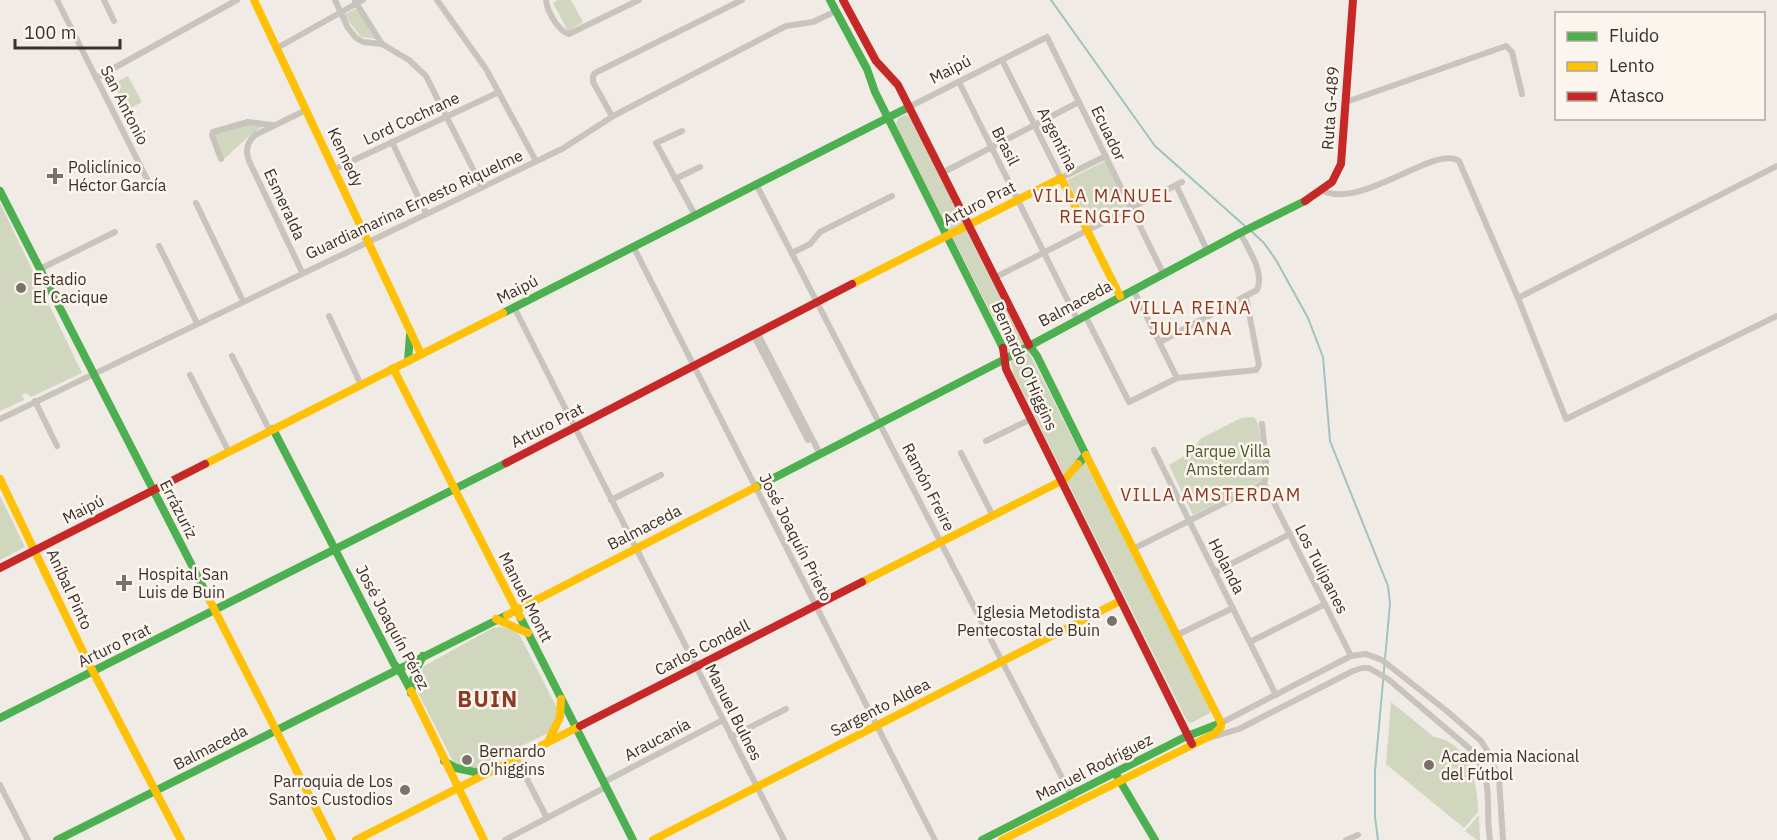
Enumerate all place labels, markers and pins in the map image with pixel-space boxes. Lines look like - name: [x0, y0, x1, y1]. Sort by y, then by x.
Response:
- place label: Policlínico Héctor García: [68, 157, 167, 195]
- marker: Policlínico Héctor García: [46, 167, 64, 185]
- place label: Estadio El Cacique: [33, 269, 108, 307]
- marker: Estadio El Cacique: [14, 281, 28, 295]
- place label: Hospital San Luis de Buin: [138, 564, 229, 602]
- marker: Hospital San Luis de Buin: [115, 574, 133, 592]
- place label: Iglesia Metodista Pentecostal de Buin: [957, 602, 1100, 640]
- marker: Iglesia Metodista Pentecostal de Buin: [1105, 614, 1119, 628]
- place label: Bernardo O'higgins: [479, 741, 546, 779]
- place label: Academia Nacional del Fútbol: [1441, 746, 1579, 784]
- marker: Bernardo O'higgins: [460, 753, 474, 767]
- marker: Academia Nacional del Fútbol: [1422, 758, 1436, 772]
- place label: Parroquia de Los Santos Custodios: [269, 771, 393, 809]
- marker: Parroquia de Los Santos Custodios: [398, 783, 412, 797]

